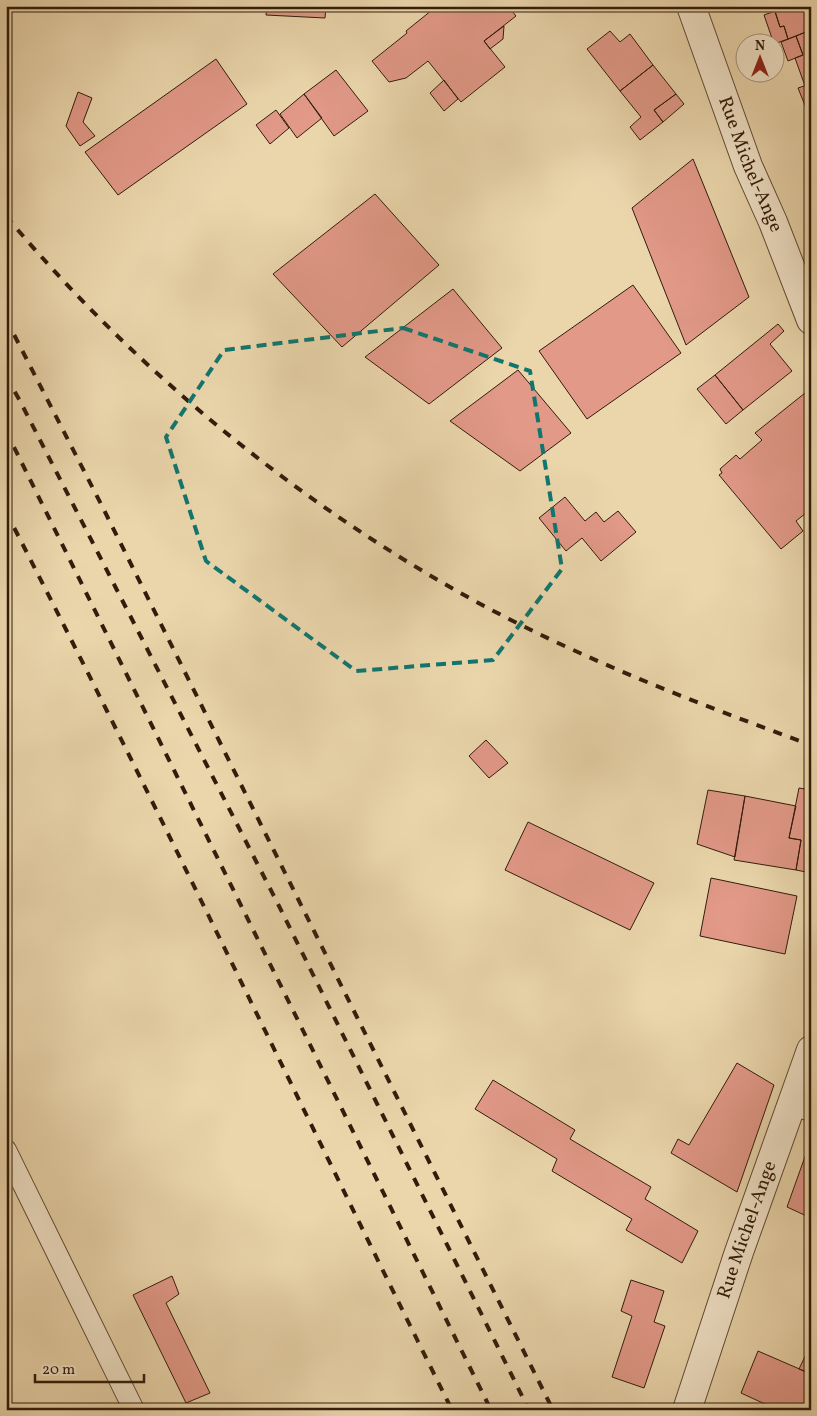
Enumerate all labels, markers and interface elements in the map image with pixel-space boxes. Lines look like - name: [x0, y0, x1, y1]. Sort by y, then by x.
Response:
- north arrow: [734, 32, 784, 82]
- text: N: [755, 37, 765, 56]
- street label: Rue Michel-Ange: [711, 93, 789, 236]
- street label: Rue Michel-Ange: [711, 1157, 783, 1302]
- scale bar: [35, 1351, 144, 1383]
- text: 20 m: [42, 1360, 75, 1381]

